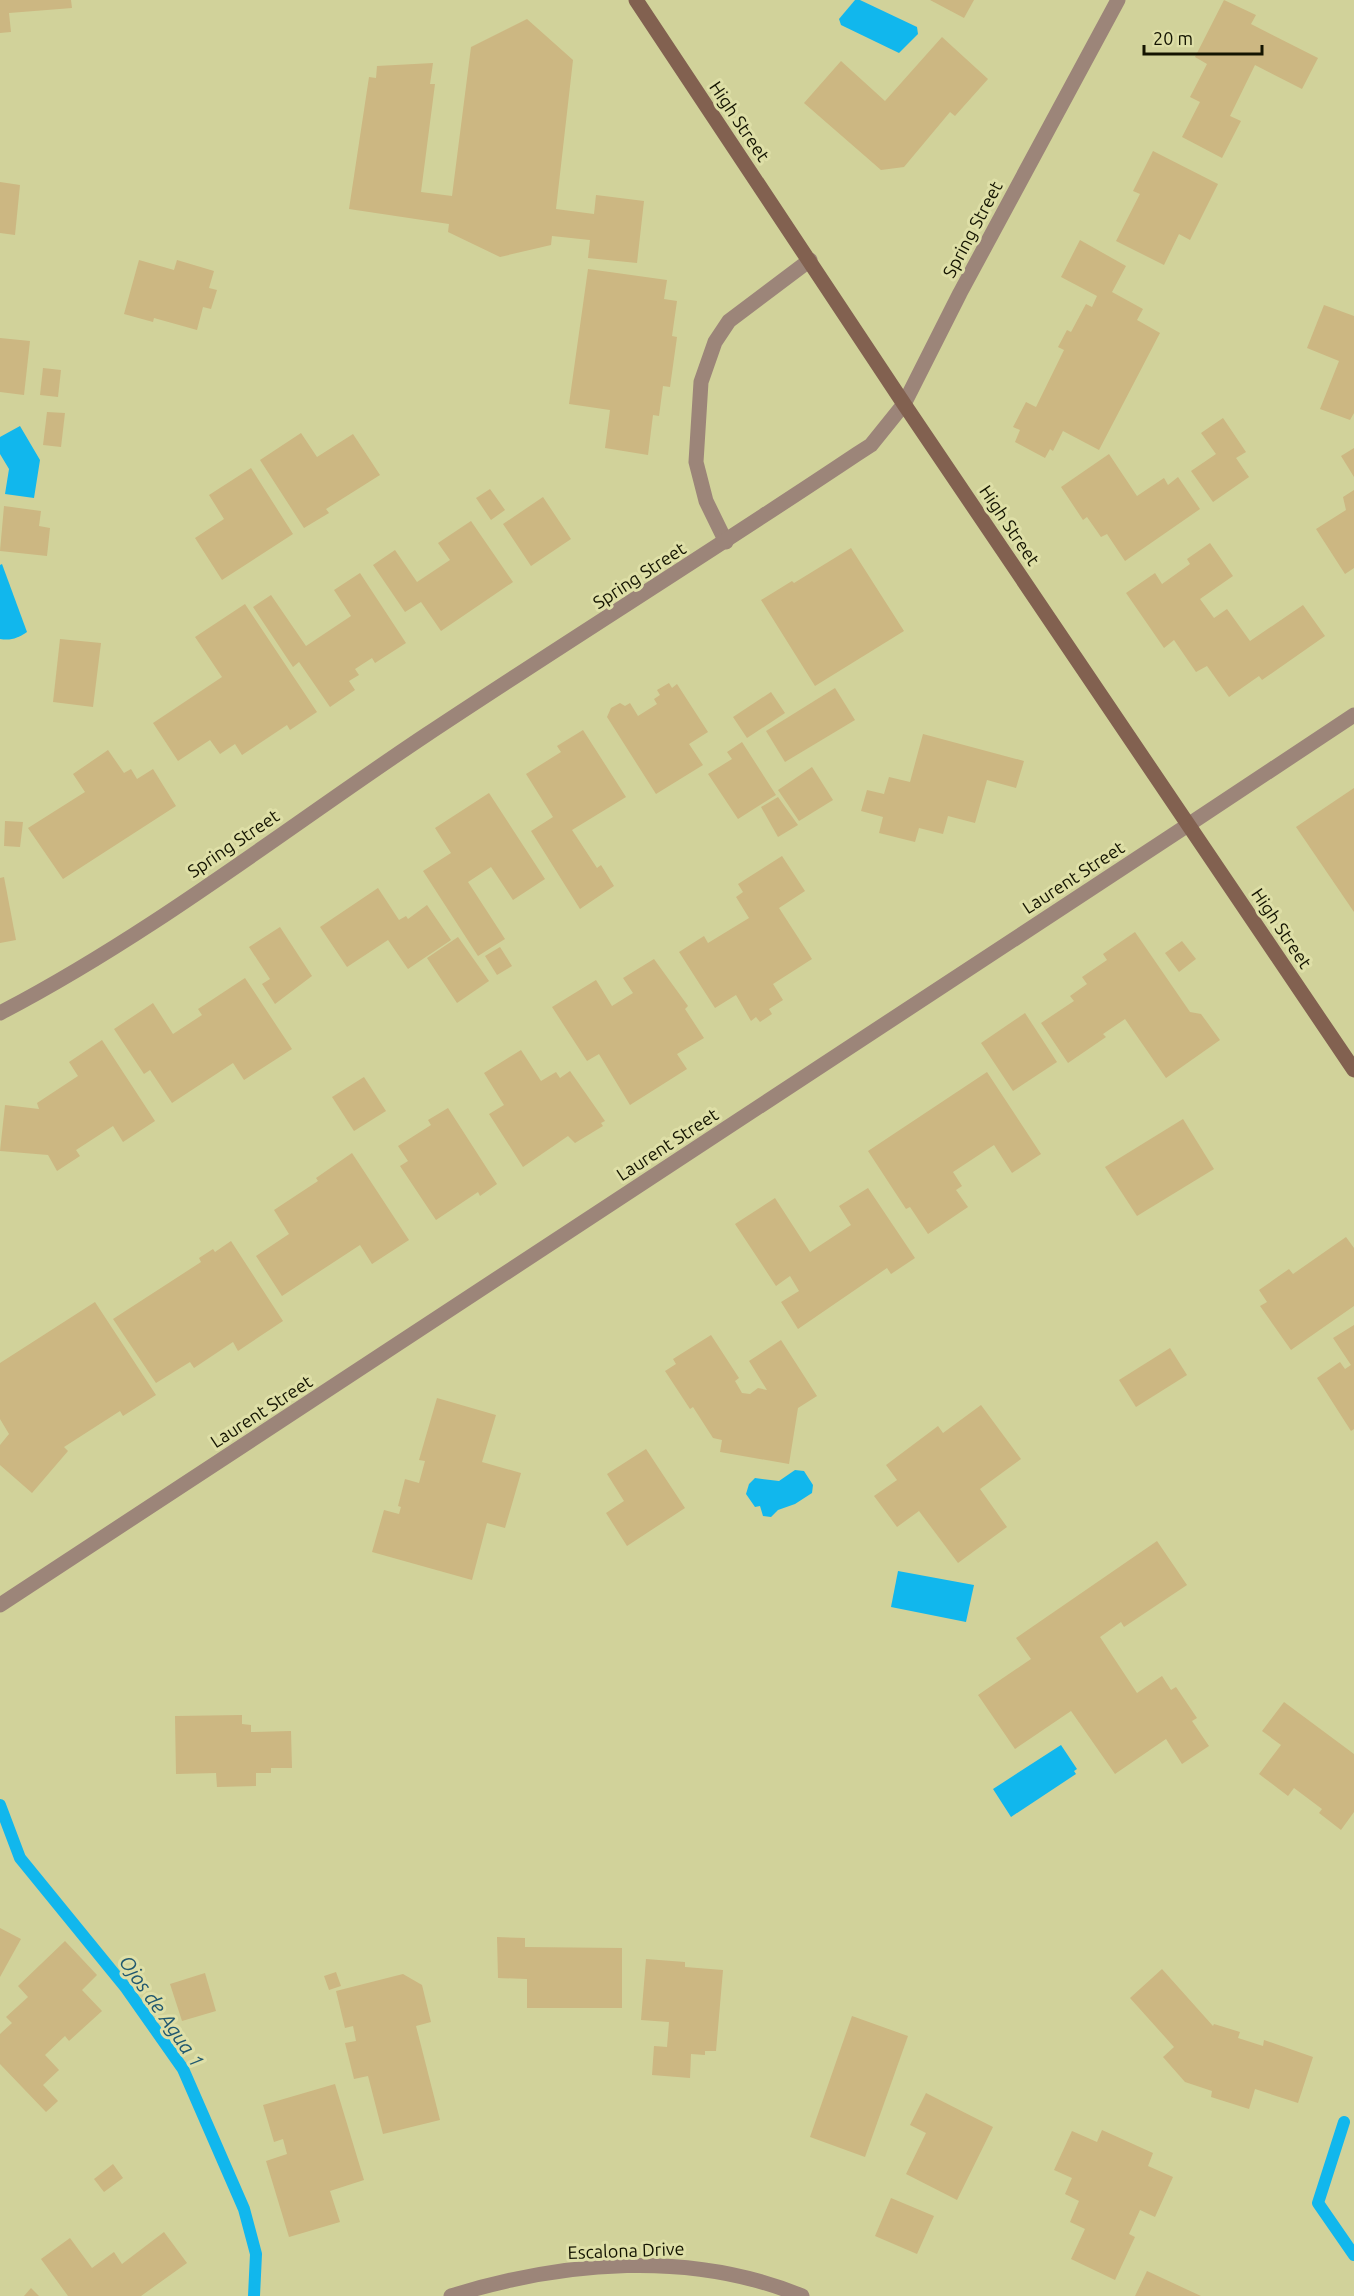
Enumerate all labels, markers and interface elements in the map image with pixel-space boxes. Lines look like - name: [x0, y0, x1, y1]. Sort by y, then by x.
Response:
- scale bar: [1144, 18, 1262, 56]
- text: 20 m: [1153, 28, 1193, 48]
- street label: High Street: [706, 77, 774, 165]
- street label: Spring Street: [938, 177, 1006, 281]
- street label: High Street: [976, 481, 1044, 569]
- street label: Spring Street: [589, 538, 689, 612]
- street label: Spring Street: [183, 805, 283, 881]
- street label: Laurent Street: [1018, 837, 1128, 917]
- street label: High Street: [1248, 884, 1316, 972]
- street label: Laurent Street: [612, 1104, 722, 1184]
- street label: Laurent Street: [206, 1371, 316, 1451]
- water label: Ojos de Agua 1: [115, 1951, 209, 2071]
- street label: Escalona Drive: [567, 2238, 685, 2262]

